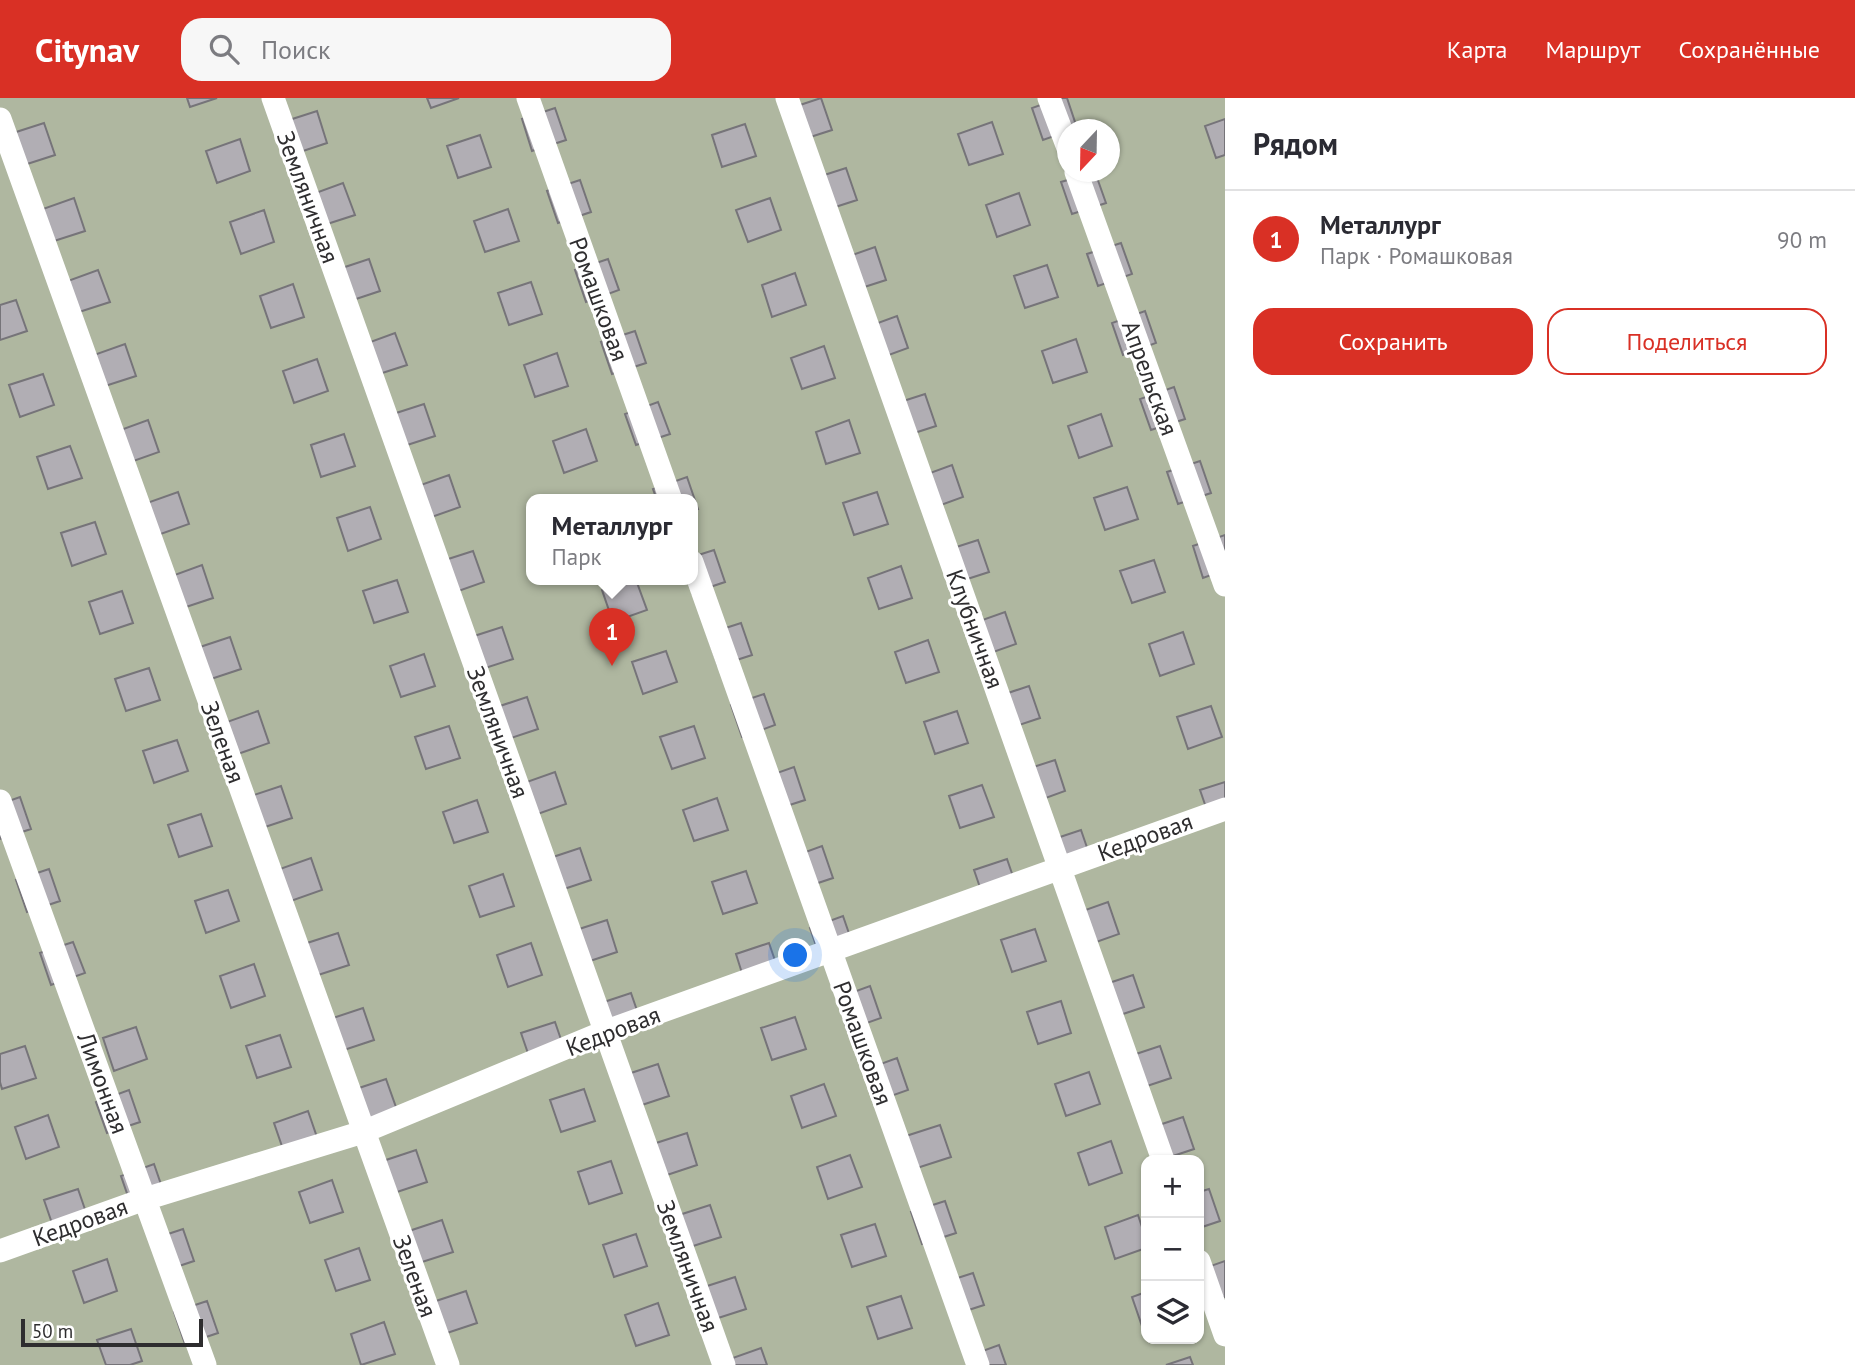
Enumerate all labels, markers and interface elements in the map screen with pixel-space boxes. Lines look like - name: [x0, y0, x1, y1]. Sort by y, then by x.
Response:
- search box: [181, 18, 671, 81]
- text: Citynav: [35, 28, 139, 71]
- icon: search: [205, 30, 243, 68]
- text: Поиск: [261, 33, 330, 66]
- text: Карта: [1447, 34, 1507, 65]
- text: Маршрут: [1545, 34, 1640, 65]
- text: Сохранённые: [1678, 34, 1820, 65]
- north arrow: [1057, 119, 1120, 182]
- text: Рядом: [1253, 124, 1338, 163]
- street label: Земляничная: [270, 127, 346, 267]
- text: Металлург: [1320, 208, 1441, 241]
- text: 1: [1269, 225, 1283, 254]
- text: 90 m: [1777, 225, 1827, 254]
- street label: Ромашковая: [562, 233, 636, 365]
- text: Парк · Ромашковая: [1320, 241, 1513, 270]
- button: Сохранить: [1253, 308, 1533, 375]
- button: Поделиться: [1547, 308, 1827, 375]
- street label: Апрельская: [1115, 316, 1185, 440]
- popup: [526, 494, 698, 585]
- text: Металлург: [552, 509, 672, 542]
- text: Парк: [552, 542, 602, 571]
- street label: Клубничная: [939, 565, 1011, 693]
- pin: 1: [589, 608, 635, 666]
- street label: Земляничная: [460, 662, 536, 802]
- street label: Зеленая: [194, 697, 252, 787]
- street label: Кедровая: [1093, 806, 1197, 868]
- your location: [778, 938, 812, 972]
- street label: Ромашковая: [826, 977, 900, 1109]
- street label: Кедровая: [561, 999, 665, 1063]
- street label: Лимонная: [70, 1027, 136, 1138]
- map controls: [1141, 1155, 1204, 1344]
- button: +: [1141, 1155, 1204, 1218]
- street label: Кедровая: [28, 1191, 132, 1253]
- street label: Земляничная: [650, 1196, 726, 1336]
- button: −: [1141, 1218, 1204, 1281]
- street label: Зеленая: [386, 1231, 444, 1321]
- button: layers: [1141, 1281, 1204, 1344]
- scale bar: [21, 1316, 203, 1348]
- text: 50 m: [32, 1319, 73, 1343]

